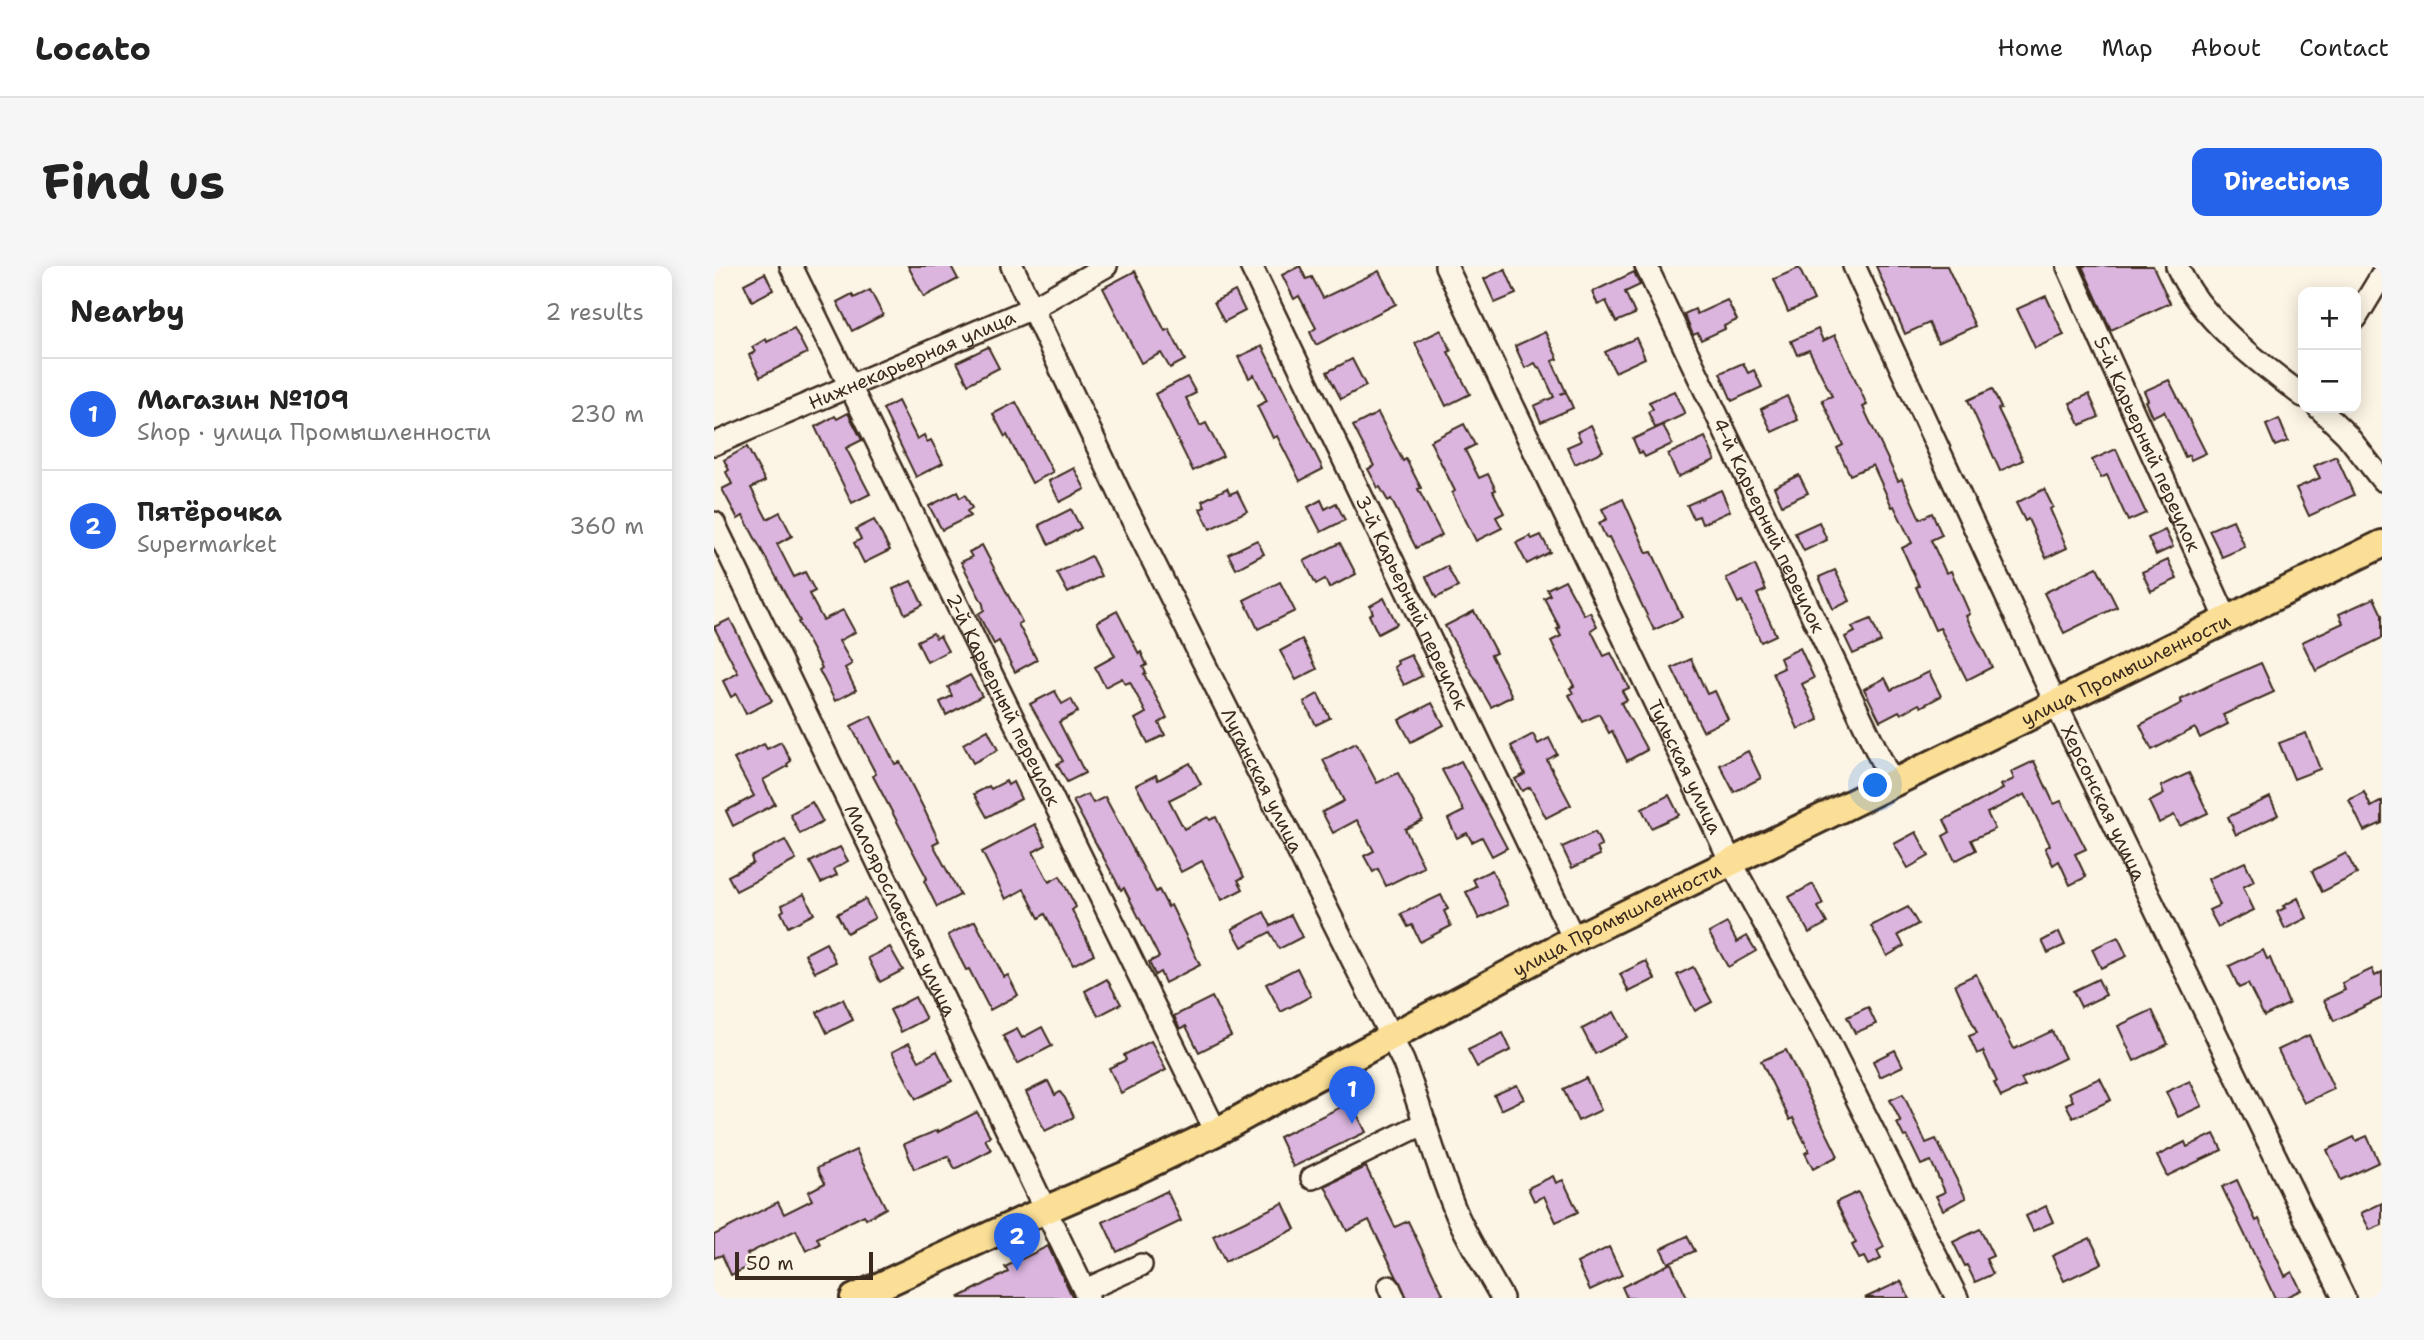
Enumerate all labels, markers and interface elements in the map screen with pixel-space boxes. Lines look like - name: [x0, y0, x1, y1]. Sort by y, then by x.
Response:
- text: Locato: [35, 26, 151, 71]
- text: Home: [1997, 32, 2063, 64]
- text: Map: [2101, 32, 2153, 64]
- text: About: [2191, 32, 2261, 64]
- text: Contact: [2299, 32, 2389, 64]
- button: Directions: [2192, 148, 2382, 216]
- text: Find us: [42, 149, 225, 215]
- map controls: [2298, 287, 2361, 413]
- button: +: [2298, 287, 2361, 350]
- text: Nearby: [70, 291, 185, 332]
- text: 2 results: [545, 297, 644, 327]
- street label: Нижнекарьерная улица: [804, 304, 1019, 415]
- street label: 5-й Карьерный переулок: [2088, 332, 2207, 555]
- button: −: [2298, 350, 2361, 413]
- text: Магазин №109: [137, 382, 349, 417]
- text: 1: [88, 399, 98, 429]
- text: 230 m: [570, 399, 644, 429]
- street label: 4-й Карьерный переулок: [1708, 414, 1831, 637]
- text: Shop · улица Промышленности: [137, 417, 491, 447]
- street label: 3-й Карьерный переулок: [1350, 491, 1474, 713]
- text: Пятёрочка: [137, 494, 282, 529]
- text: 2: [85, 511, 101, 541]
- text: 360 m: [569, 511, 644, 541]
- text: Supermarket: [137, 529, 277, 559]
- street label: 2-й Карьерный переулок: [941, 589, 1066, 810]
- street label: улица Промышленности: [2017, 608, 2234, 731]
- street label: Тульская улица: [1643, 695, 1728, 838]
- street label: Луганская улица: [1216, 704, 1309, 857]
- street label: Херсонская улица: [2055, 721, 2152, 885]
- your location: [1858, 768, 1892, 802]
- street label: Малоярославская улица: [839, 800, 963, 1020]
- street label: улица Промышленности: [1508, 857, 1725, 982]
- pin: 1: [1329, 1066, 1375, 1124]
- pin: 2: [994, 1213, 1040, 1271]
- scale bar: [735, 1249, 873, 1281]
- text: 50 m: [746, 1251, 794, 1276]

